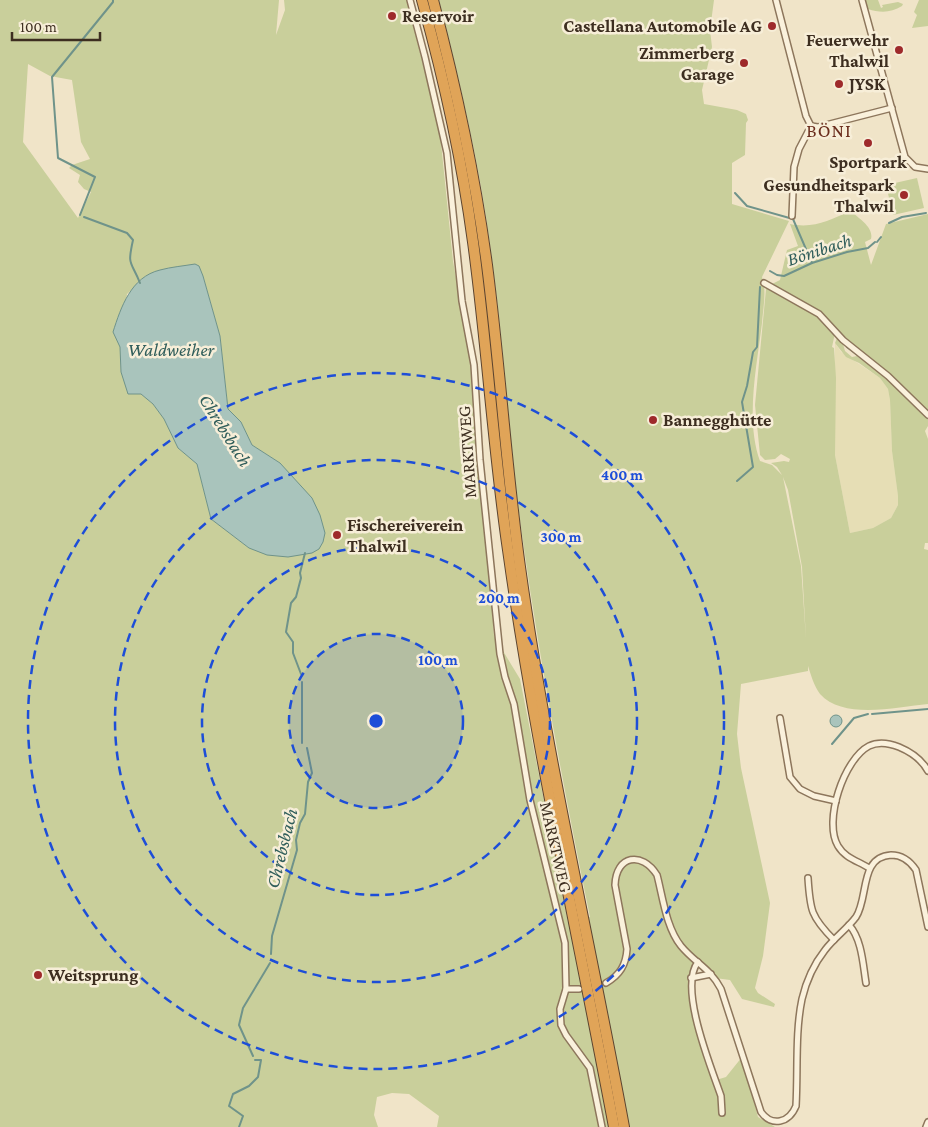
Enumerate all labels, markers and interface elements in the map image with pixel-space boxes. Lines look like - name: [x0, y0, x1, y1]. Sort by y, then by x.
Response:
- place label: Reservoir: [402, 6, 474, 26]
- scale bar: [12, 10, 100, 42]
- marker: Reservoir: [386, 10, 398, 22]
- place label: Castellana Automobile AG: [563, 16, 762, 36]
- text: 100 m: [20, 19, 57, 35]
- marker: Castellana Automobile AG: [766, 20, 778, 32]
- place label: Feuerwehr Thalwil: [806, 30, 889, 71]
- place label: Zimmerberg Garage: [639, 43, 734, 84]
- marker: Feuerwehr Thalwil: [893, 44, 905, 56]
- marker: Zimmerberg Garage: [738, 57, 750, 69]
- place label: JYSK: [847, 74, 886, 94]
- marker: JYSK: [833, 78, 845, 90]
- district label: BÖNI: [806, 120, 852, 141]
- marker: Sportpark: [862, 137, 874, 149]
- place label: Sportpark: [829, 152, 907, 172]
- place label: Gesundheitspark Thalwil: [763, 175, 894, 216]
- marker: Gesundheitspark Thalwil: [898, 189, 910, 201]
- water label: Bönibach: [784, 229, 854, 270]
- water label: Waldweiher: [128, 339, 216, 360]
- water label: Chrebsbach: [195, 390, 256, 470]
- street label: MARKTWEG: [454, 405, 480, 499]
- place label: Bannegghütte: [663, 410, 771, 430]
- marker: Bannegghütte: [647, 414, 659, 426]
- text: 400 m: [601, 467, 643, 483]
- place label: Fischereiverein Thalwil: [347, 515, 464, 556]
- marker: Fischereiverein Thalwil: [331, 529, 343, 541]
- text: 300 m: [540, 529, 582, 545]
- text: 200 m: [478, 590, 520, 606]
- text: 100 m: [418, 652, 458, 668]
- centre of rings: [367, 712, 385, 730]
- street label: MARKTWEG: [536, 800, 576, 894]
- water label: Chrebsbach: [261, 806, 302, 890]
- place label: Weitsprung: [47, 965, 138, 985]
- marker: Weitsprung: [32, 969, 44, 981]

